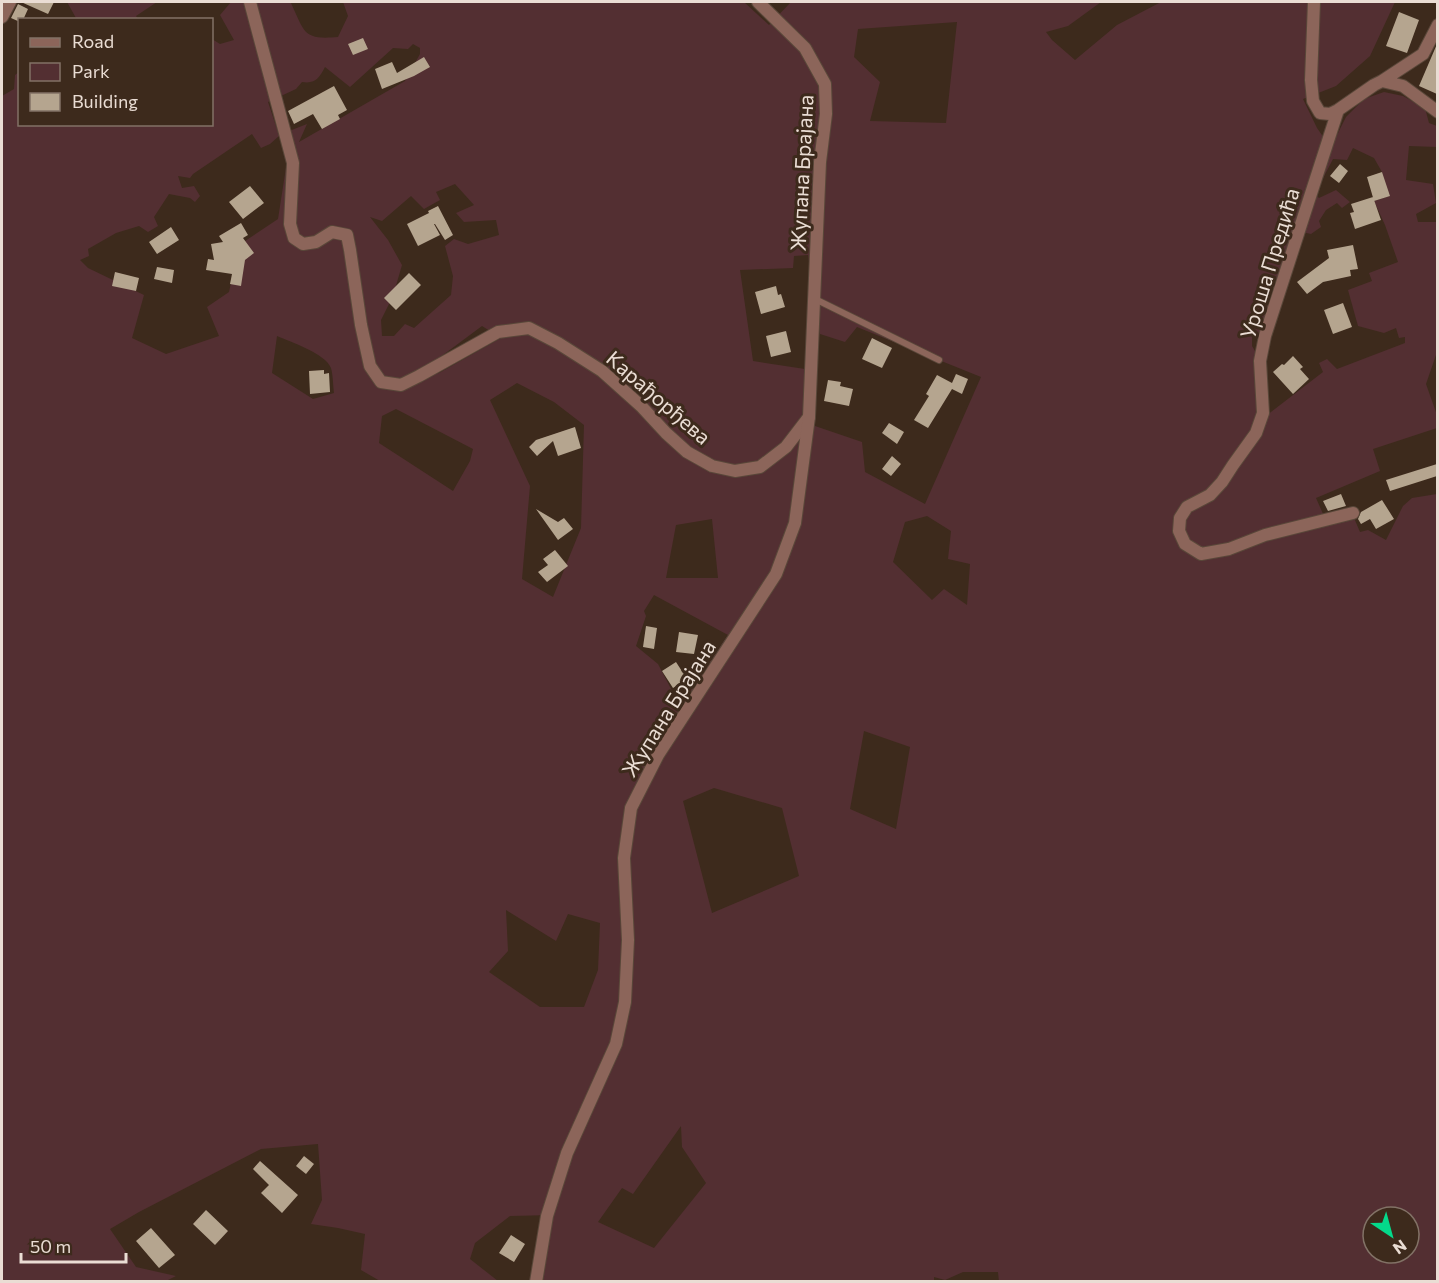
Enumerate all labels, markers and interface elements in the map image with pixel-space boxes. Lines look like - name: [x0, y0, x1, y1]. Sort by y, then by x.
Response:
- legend: [18, 18, 213, 126]
- text: Road: [72, 30, 114, 52]
- text: Park: [72, 60, 110, 82]
- text: Building: [72, 90, 138, 112]
- street label: Жупана Брајана: [784, 94, 818, 252]
- street label: Уроша Предића: [1234, 185, 1304, 341]
- street label: Карађорђева: [602, 345, 716, 449]
- street label: Жупана Брајана: [616, 635, 720, 781]
- north arrow: [1361, 1205, 1421, 1265]
- scale bar: [21, 1226, 126, 1264]
- text: 50 m: [30, 1235, 71, 1257]
- text: N: [1390, 1236, 1411, 1259]

